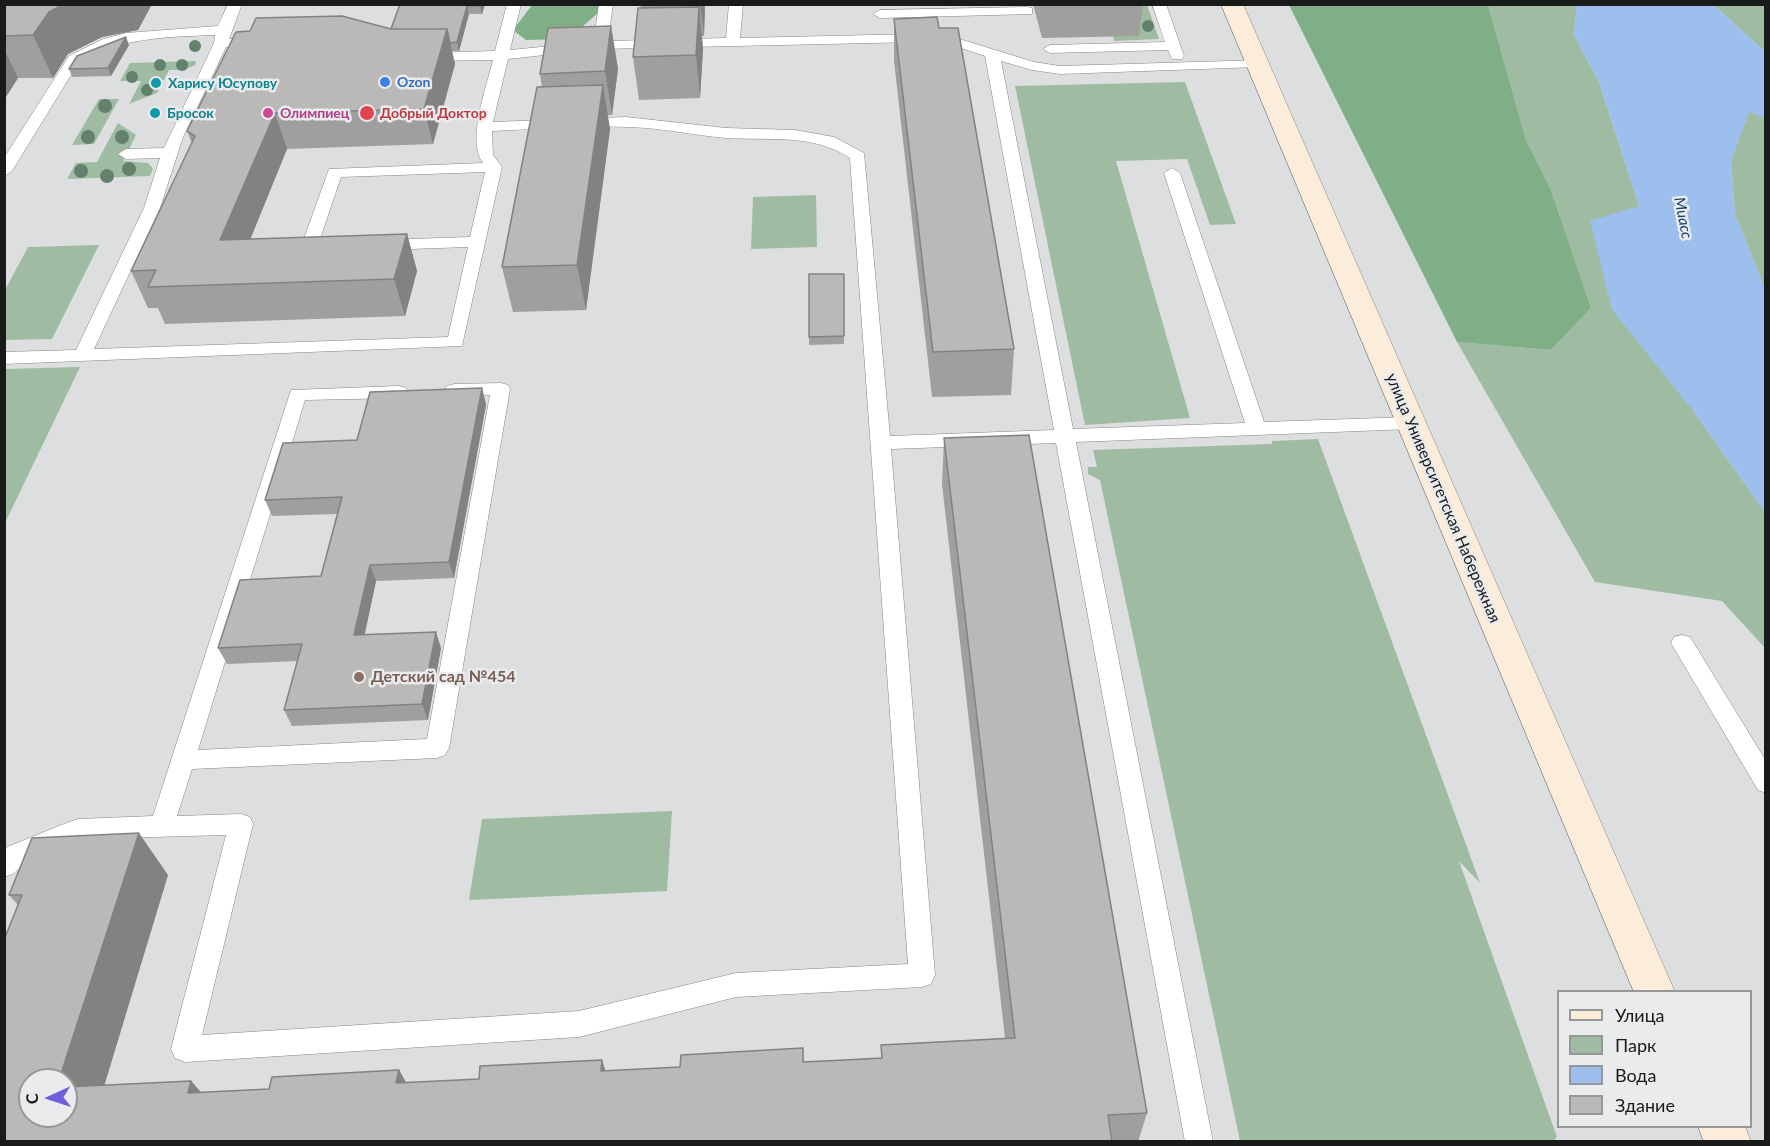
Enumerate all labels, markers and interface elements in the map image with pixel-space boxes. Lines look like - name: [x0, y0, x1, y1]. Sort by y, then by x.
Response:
- place label: Ozon: [397, 74, 430, 90]
- place label: Харису Юсупову: [168, 75, 277, 91]
- marker: Ozon: [378, 75, 392, 89]
- marker: Харису Юсупову: [149, 76, 163, 90]
- marker: Добрый Доктор: [358, 104, 376, 122]
- place label: Бросок: [167, 105, 214, 121]
- place label: Олимпиец: [280, 105, 349, 121]
- place label: Добрый Доктор: [380, 105, 487, 121]
- marker: Бросок: [148, 106, 162, 120]
- marker: Олимпиец: [261, 106, 275, 120]
- water label: Миасс: [1670, 196, 1696, 240]
- street label: улица Университетская Набережная: [1382, 370, 1504, 626]
- place label: Детский сад №454: [371, 667, 515, 687]
- marker: Детский сад №454: [352, 670, 366, 684]
- legend: [1557, 990, 1752, 1128]
- text: Улица: [1615, 1004, 1665, 1026]
- text: Парк: [1615, 1034, 1656, 1056]
- text: Вода: [1615, 1064, 1656, 1086]
- north arrow: [18, 1068, 78, 1128]
- text: С: [22, 1093, 41, 1105]
- text: Здание: [1615, 1094, 1675, 1116]

